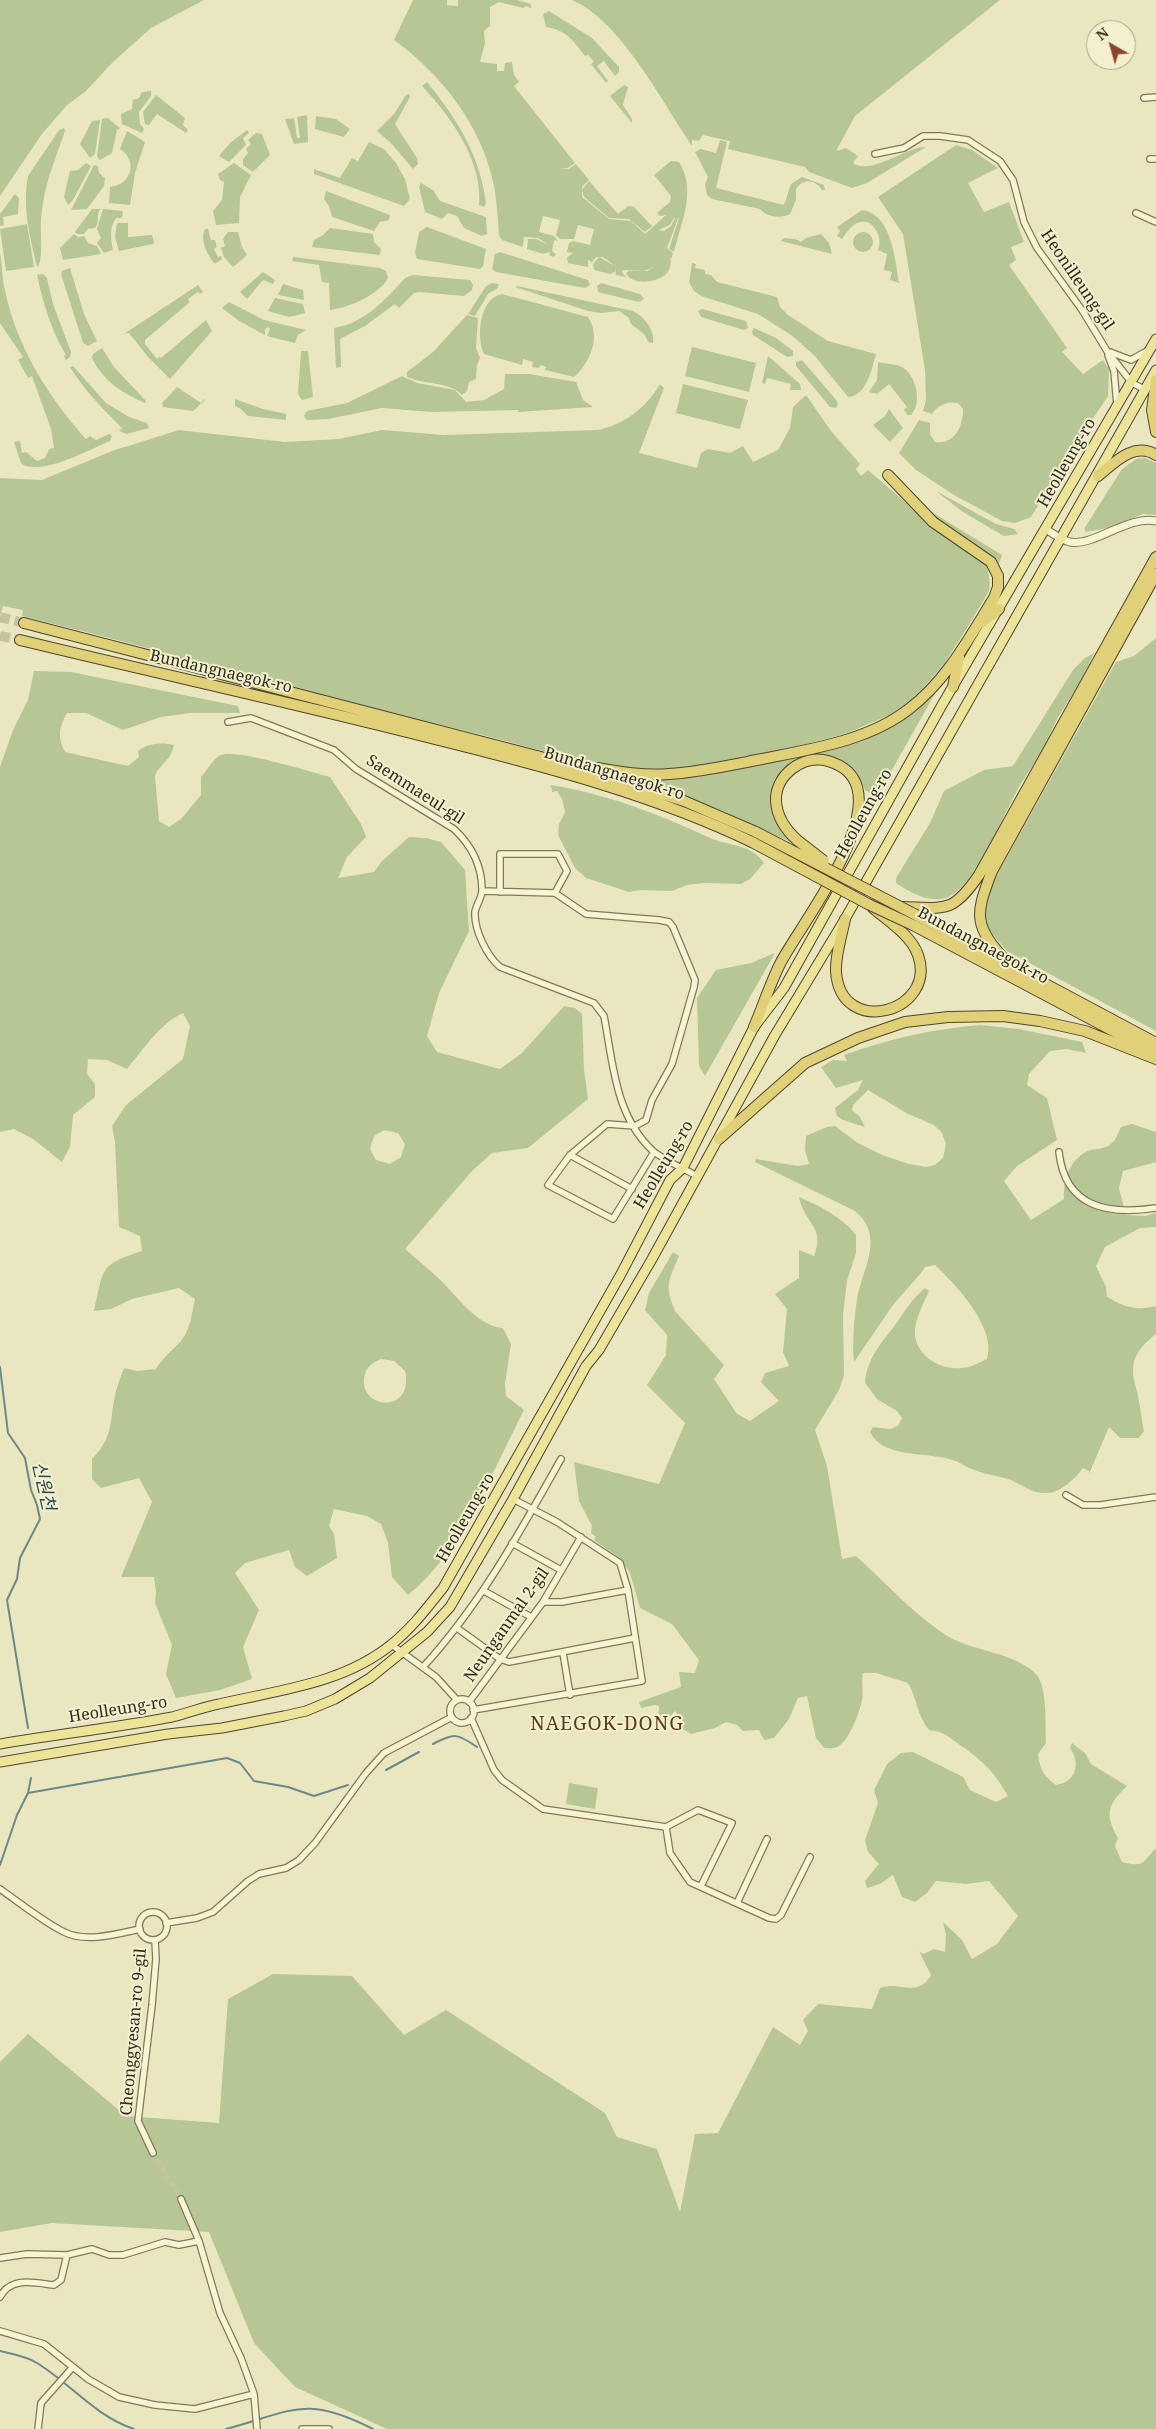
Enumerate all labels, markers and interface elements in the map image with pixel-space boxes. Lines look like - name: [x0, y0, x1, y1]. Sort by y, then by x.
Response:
- north arrow: [1086, 20, 1136, 70]
- text: N: [1092, 23, 1112, 44]
- street label: Heonilleung-gil: [1036, 226, 1118, 334]
- street label: Heolleung-ro: [1034, 415, 1100, 511]
- street label: Bundangnaegok-ro: [148, 646, 294, 698]
- street label: Bundangnaegok-ro: [542, 744, 686, 804]
- street label: Saemmaeul-gil: [362, 751, 468, 829]
- street label: Heolleung-ro: [831, 766, 897, 862]
- street label: Bundangnaegok-ro: [914, 903, 1052, 989]
- street label: Heolleung-ro: [630, 1117, 698, 1213]
- water label: 신원천: [27, 1459, 59, 1513]
- street label: Heolleung-ro: [433, 1470, 499, 1566]
- street label: Neunganmal 2-gil: [460, 1564, 554, 1686]
- street label: Heolleung-ro: [67, 1693, 169, 1727]
- district label: NAEGOK-DONG: [529, 1714, 685, 1736]
- street label: Cheonggyesan-ro 9-gil: [117, 1948, 151, 2116]

